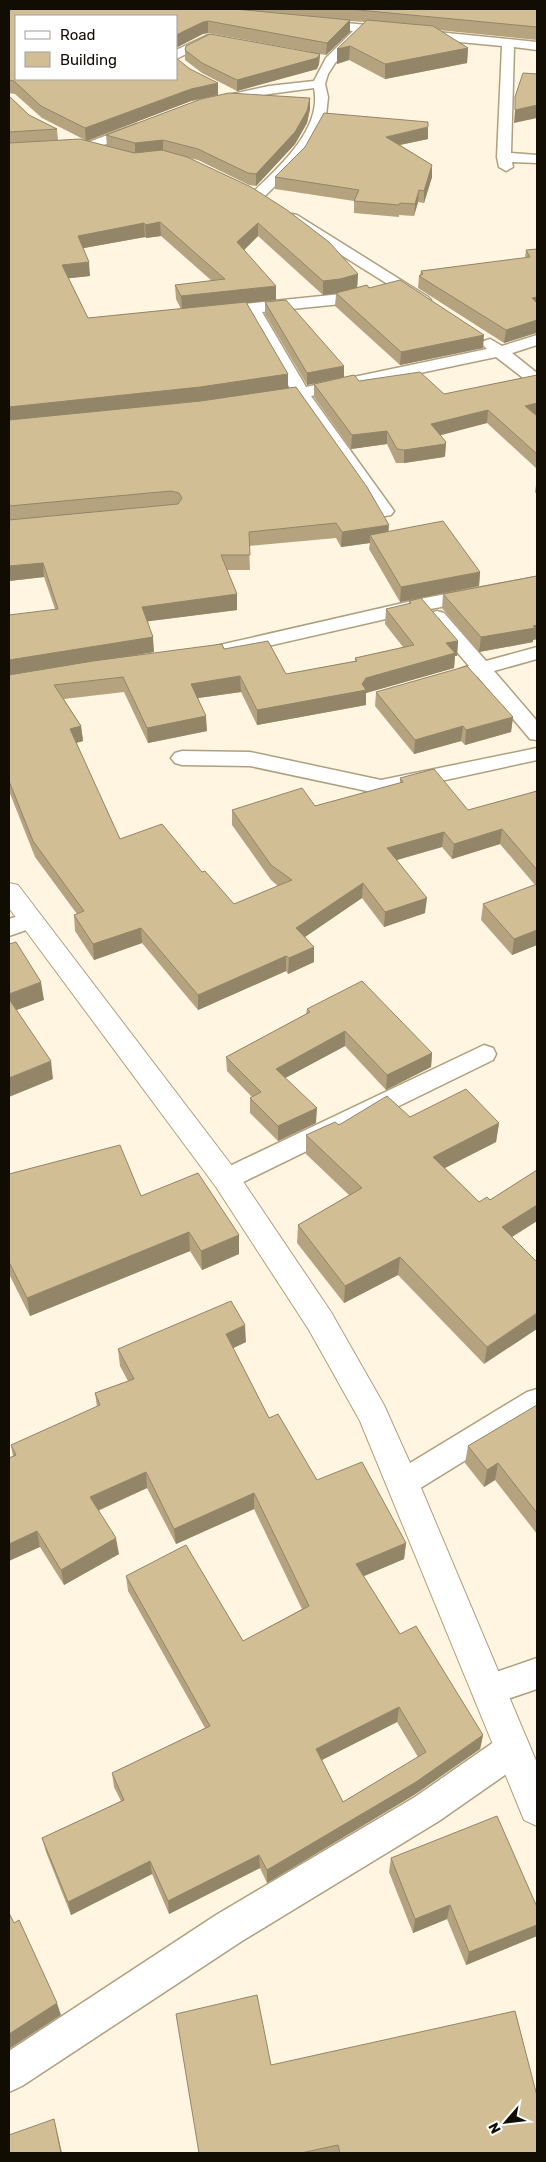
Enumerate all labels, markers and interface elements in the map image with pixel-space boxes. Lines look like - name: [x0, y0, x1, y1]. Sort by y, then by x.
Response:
- legend: [15, 15, 178, 80]
- text: Road: [60, 26, 96, 44]
- text: Building: [60, 51, 117, 69]
- north arrow: [481, 2097, 531, 2147]
- text: N: [485, 2119, 505, 2136]

